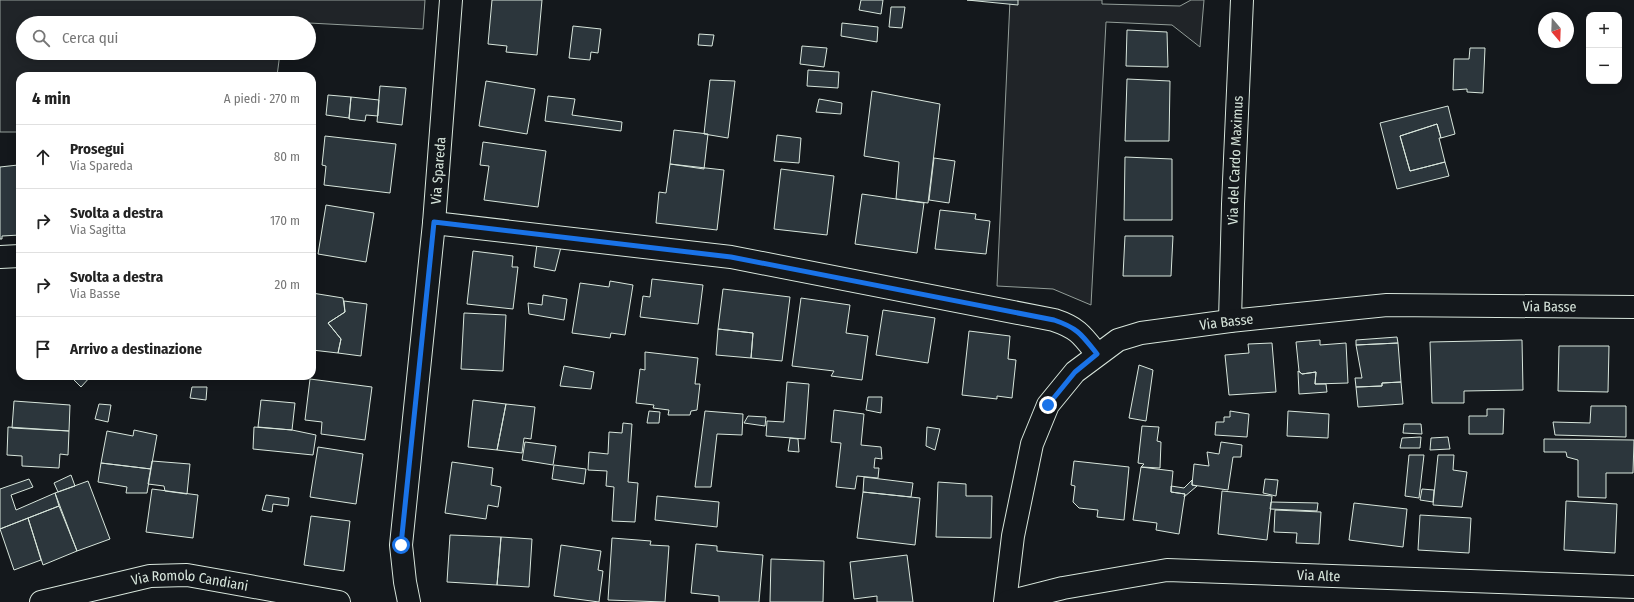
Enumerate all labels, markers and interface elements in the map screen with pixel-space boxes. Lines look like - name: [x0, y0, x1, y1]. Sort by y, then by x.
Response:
- north arrow: [1538, 12, 1574, 48]
- map controls: [1586, 12, 1622, 84]
- button: +: [1586, 12, 1622, 48]
- search box: [16, 16, 316, 60]
- icon: search: [30, 27, 52, 49]
- text: Cerca qui: [62, 29, 118, 47]
- button: −: [1586, 48, 1622, 84]
- text: 4 min: [32, 88, 71, 109]
- text: A piedi · 270 m: [224, 91, 300, 106]
- street label: Via del Cardo Maximus: [1224, 95, 1247, 225]
- street label: Via Spareda: [427, 136, 450, 205]
- text: Prosegui: [70, 140, 124, 158]
- icon: ahead: [32, 146, 54, 168]
- text: 80 m: [274, 149, 300, 164]
- text: Via Spareda: [70, 158, 133, 173]
- text: Svolta a destra: [70, 204, 163, 222]
- icon: right: [32, 210, 54, 232]
- text: 170 m: [270, 213, 300, 228]
- text: Via Sagitta: [70, 222, 126, 237]
- text: Svolta a destra: [70, 268, 163, 286]
- icon: right: [32, 274, 54, 296]
- text: 20 m: [274, 277, 300, 292]
- text: Via Basse: [70, 286, 120, 301]
- street label: Via Basse: [1522, 298, 1577, 316]
- street label: Via Basse: [1199, 311, 1254, 334]
- icon: arrive: [32, 338, 54, 360]
- text: Arrivo a destinazione: [70, 340, 202, 358]
- route end: [1039, 396, 1057, 414]
- route start: [392, 536, 410, 554]
- street label: Via Romolo Candiani: [130, 567, 249, 595]
- street label: Via Alte: [1297, 567, 1341, 585]

